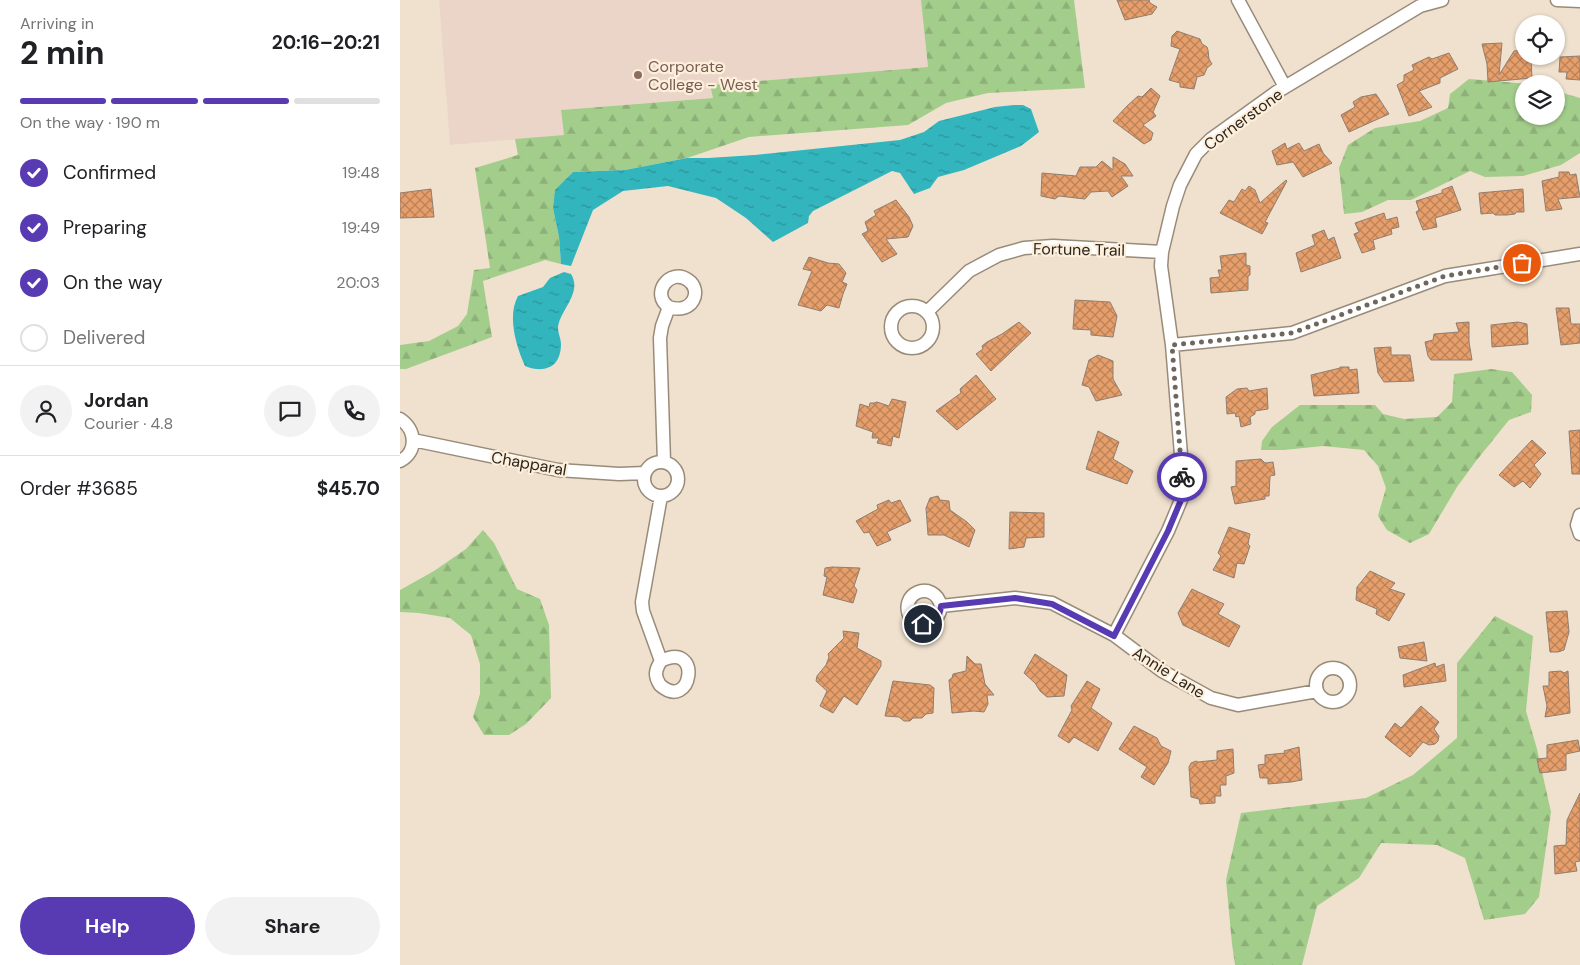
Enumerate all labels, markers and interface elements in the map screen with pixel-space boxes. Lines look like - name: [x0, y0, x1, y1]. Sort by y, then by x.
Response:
- text: Arriving in: [20, 13, 94, 34]
- map controls: [1515, 15, 1565, 125]
- button: locate: [1515, 15, 1565, 65]
- text: 20:16–20:21: [272, 30, 380, 55]
- text: 2 min: [20, 32, 105, 74]
- place label: Corporate College - West: [648, 56, 758, 95]
- marker: Corporate College - West: [632, 69, 644, 81]
- button: layers: [1515, 75, 1565, 125]
- street label: Cornerstone: [1200, 84, 1287, 155]
- text: On the way · 190 m: [20, 112, 160, 133]
- icon: check: [20, 159, 48, 187]
- text: Confirmed: [63, 160, 156, 185]
- text: 19:48: [342, 162, 380, 183]
- icon: check: [20, 214, 48, 242]
- text: Preparing: [63, 215, 147, 240]
- text: 19:49: [342, 217, 380, 238]
- street label: Fortune Trail: [1033, 238, 1125, 261]
- pin: [1501, 242, 1543, 284]
- icon: bag: [1508, 249, 1536, 277]
- icon: check: [20, 269, 48, 297]
- text: On the way: [63, 270, 163, 295]
- text: 20:03: [336, 272, 380, 293]
- text: Delivered: [63, 325, 145, 350]
- button: person: [20, 385, 72, 437]
- button: chat: [264, 385, 316, 437]
- button: phone: [328, 385, 380, 437]
- text: Jordan: [84, 388, 149, 413]
- text: Courier · 4.8: [84, 413, 173, 434]
- street label: Chapparal: [490, 447, 568, 480]
- courier: [1157, 452, 1207, 502]
- icon: bike: [1168, 463, 1196, 491]
- text: Order #3685: [20, 476, 138, 501]
- text: $45.70: [317, 476, 380, 501]
- pin: [902, 603, 944, 645]
- icon: home: [909, 610, 937, 638]
- street label: Annie Lane: [1129, 642, 1209, 703]
- button: Help: [20, 897, 195, 955]
- button: Share: [205, 897, 380, 955]

